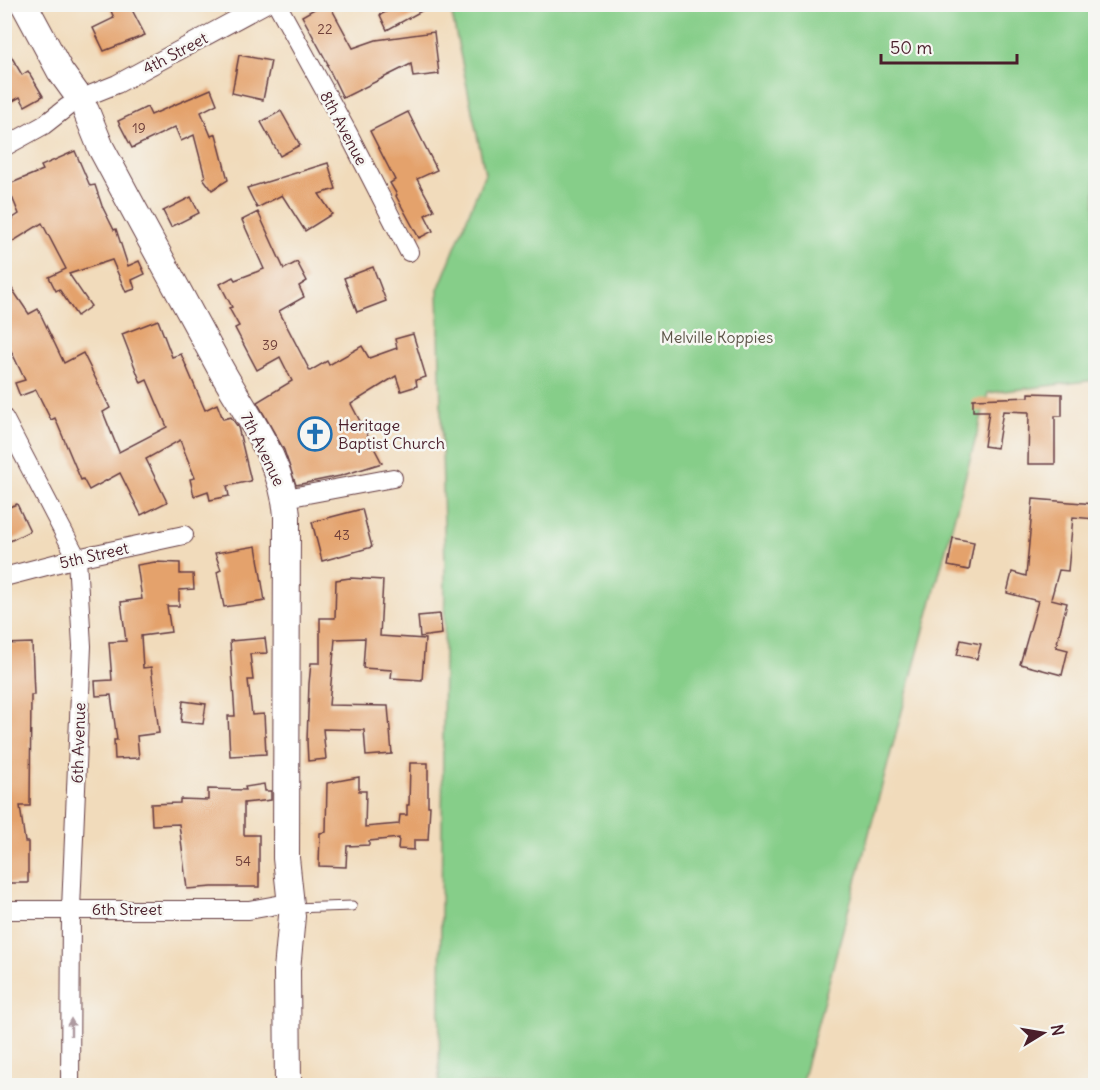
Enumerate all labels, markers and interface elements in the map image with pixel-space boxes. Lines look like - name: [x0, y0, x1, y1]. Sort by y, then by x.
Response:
- house number: 22: [317, 20, 333, 38]
- street label: 4th Street: [139, 27, 211, 78]
- scale bar: [881, 27, 1018, 65]
- text: 50 m: [890, 36, 932, 59]
- street label: 8th Avenue: [316, 87, 372, 169]
- house number: 19: [132, 119, 146, 137]
- park label: Melville Koppies: [661, 327, 773, 347]
- house number: 39: [262, 336, 278, 354]
- street label: 7th Avenue: [236, 409, 290, 489]
- place label: Heritage Baptist Church: [338, 415, 445, 453]
- church icon: Heritage Baptist Church: [297, 416, 333, 452]
- house number: 43: [334, 526, 350, 544]
- street label: 5th Street: [57, 537, 131, 573]
- street label: 6th Avenue: [67, 702, 89, 784]
- house number: 54: [235, 852, 251, 870]
- street label: 6th Street: [92, 899, 163, 919]
- north arrow: [1013, 1003, 1073, 1063]
- one-way arrow: [66, 1018, 76, 1037]
- text: N: [1047, 1023, 1069, 1037]

